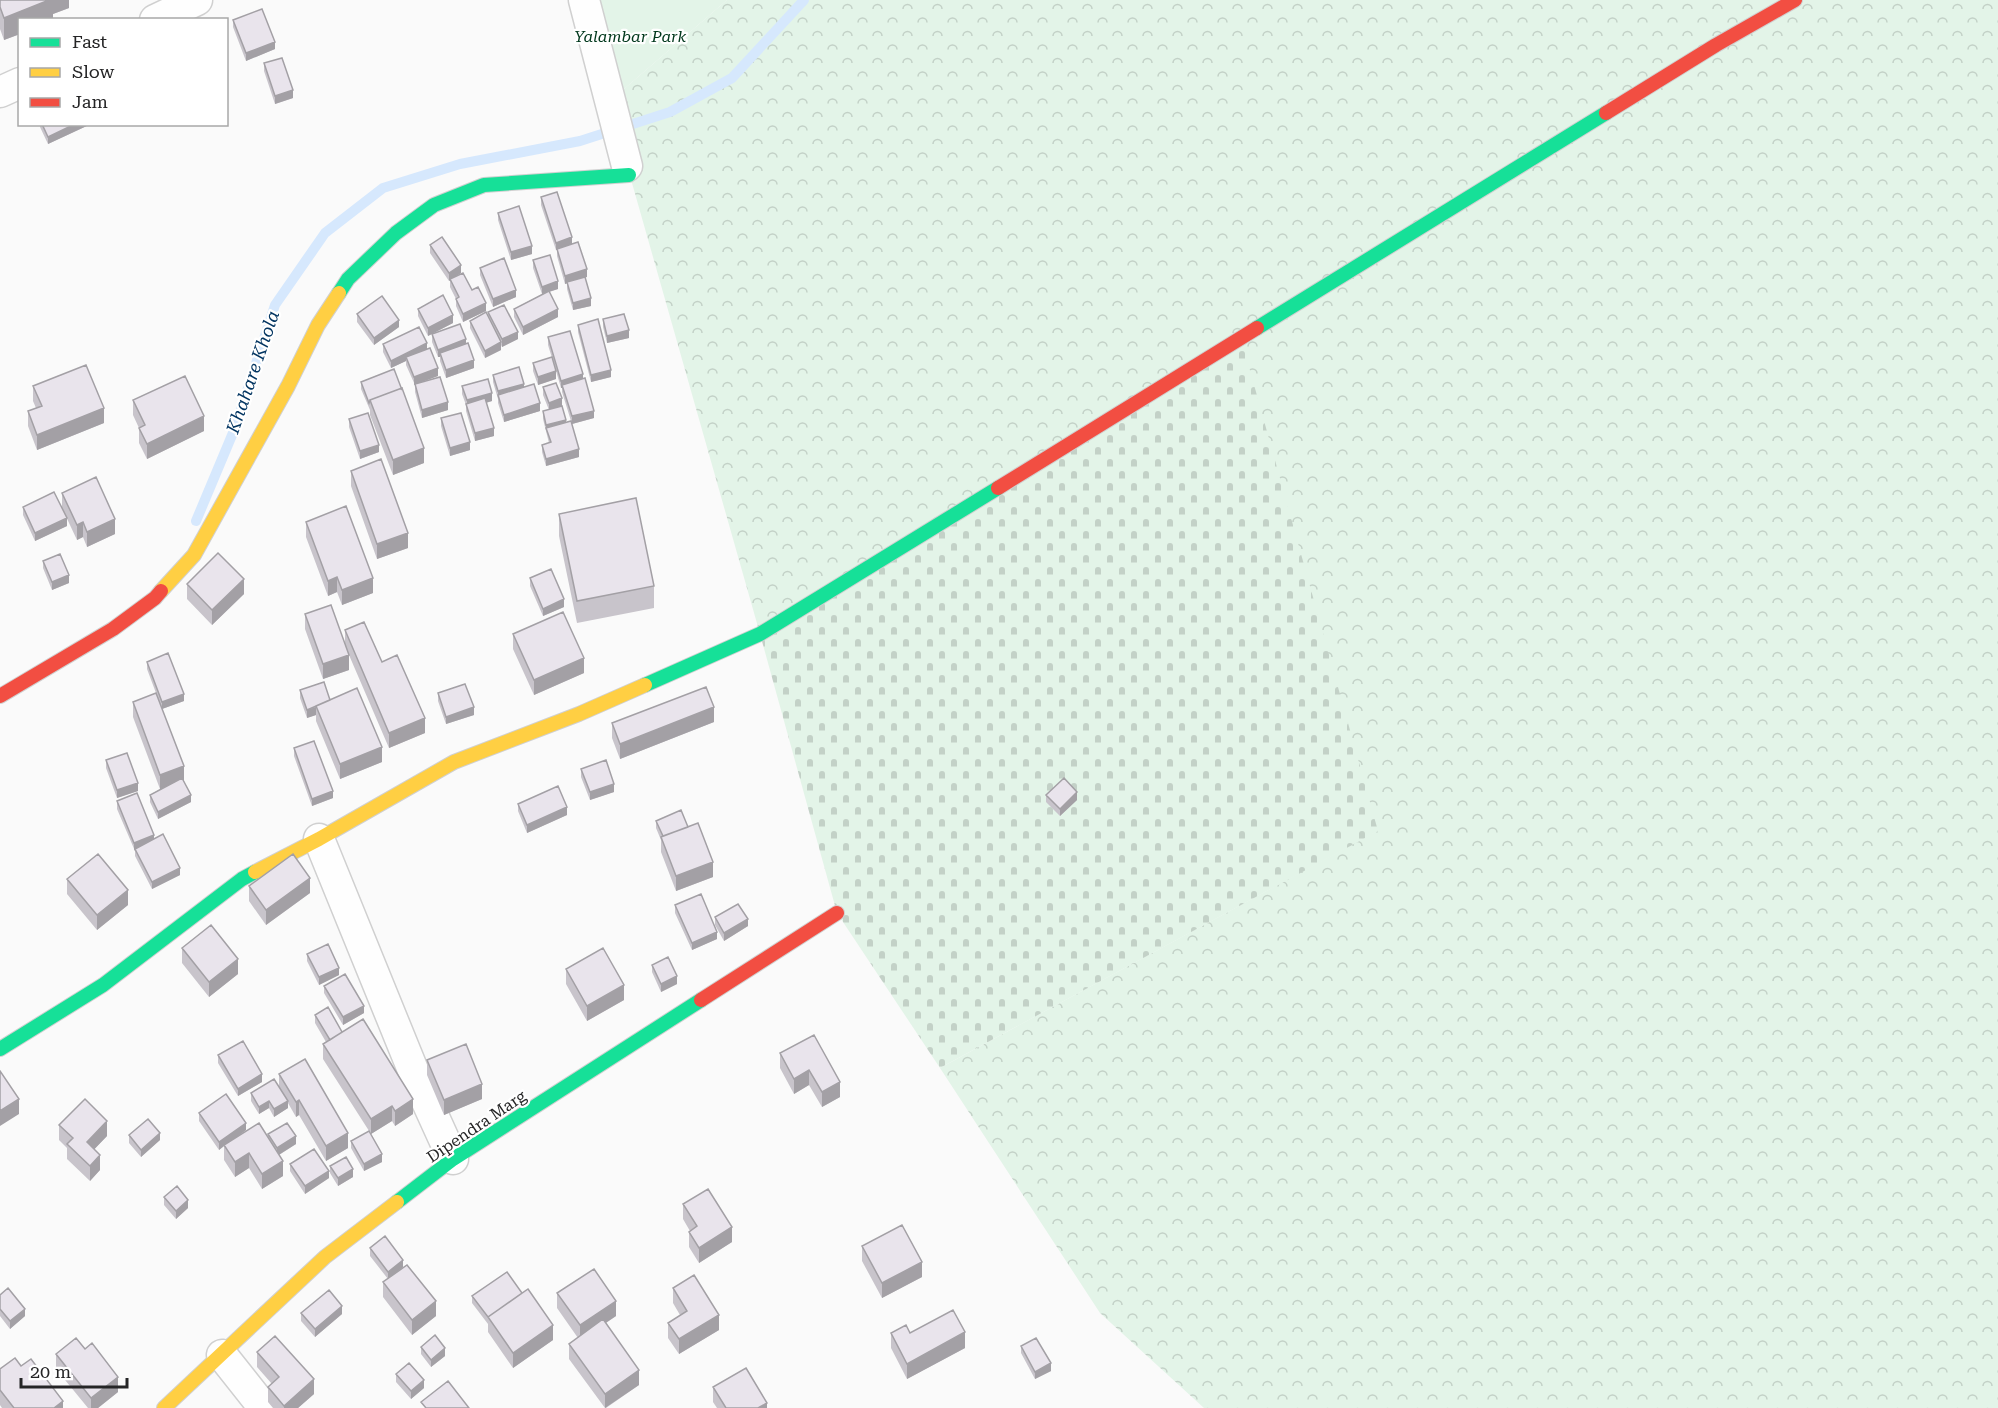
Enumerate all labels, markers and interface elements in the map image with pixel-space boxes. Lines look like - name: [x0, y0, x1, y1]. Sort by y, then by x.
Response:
- legend: [18, 18, 228, 126]
- park label: Yalambar Park: [574, 27, 686, 46]
- text: Fast: [72, 31, 107, 52]
- text: Slow: [72, 61, 114, 82]
- text: Jam: [72, 91, 108, 112]
- water label: Khahare Khola: [221, 308, 283, 437]
- street label: Dipendra Marg: [423, 1086, 530, 1167]
- scale bar: [21, 1351, 128, 1389]
- text: 20 m: [30, 1361, 71, 1382]

